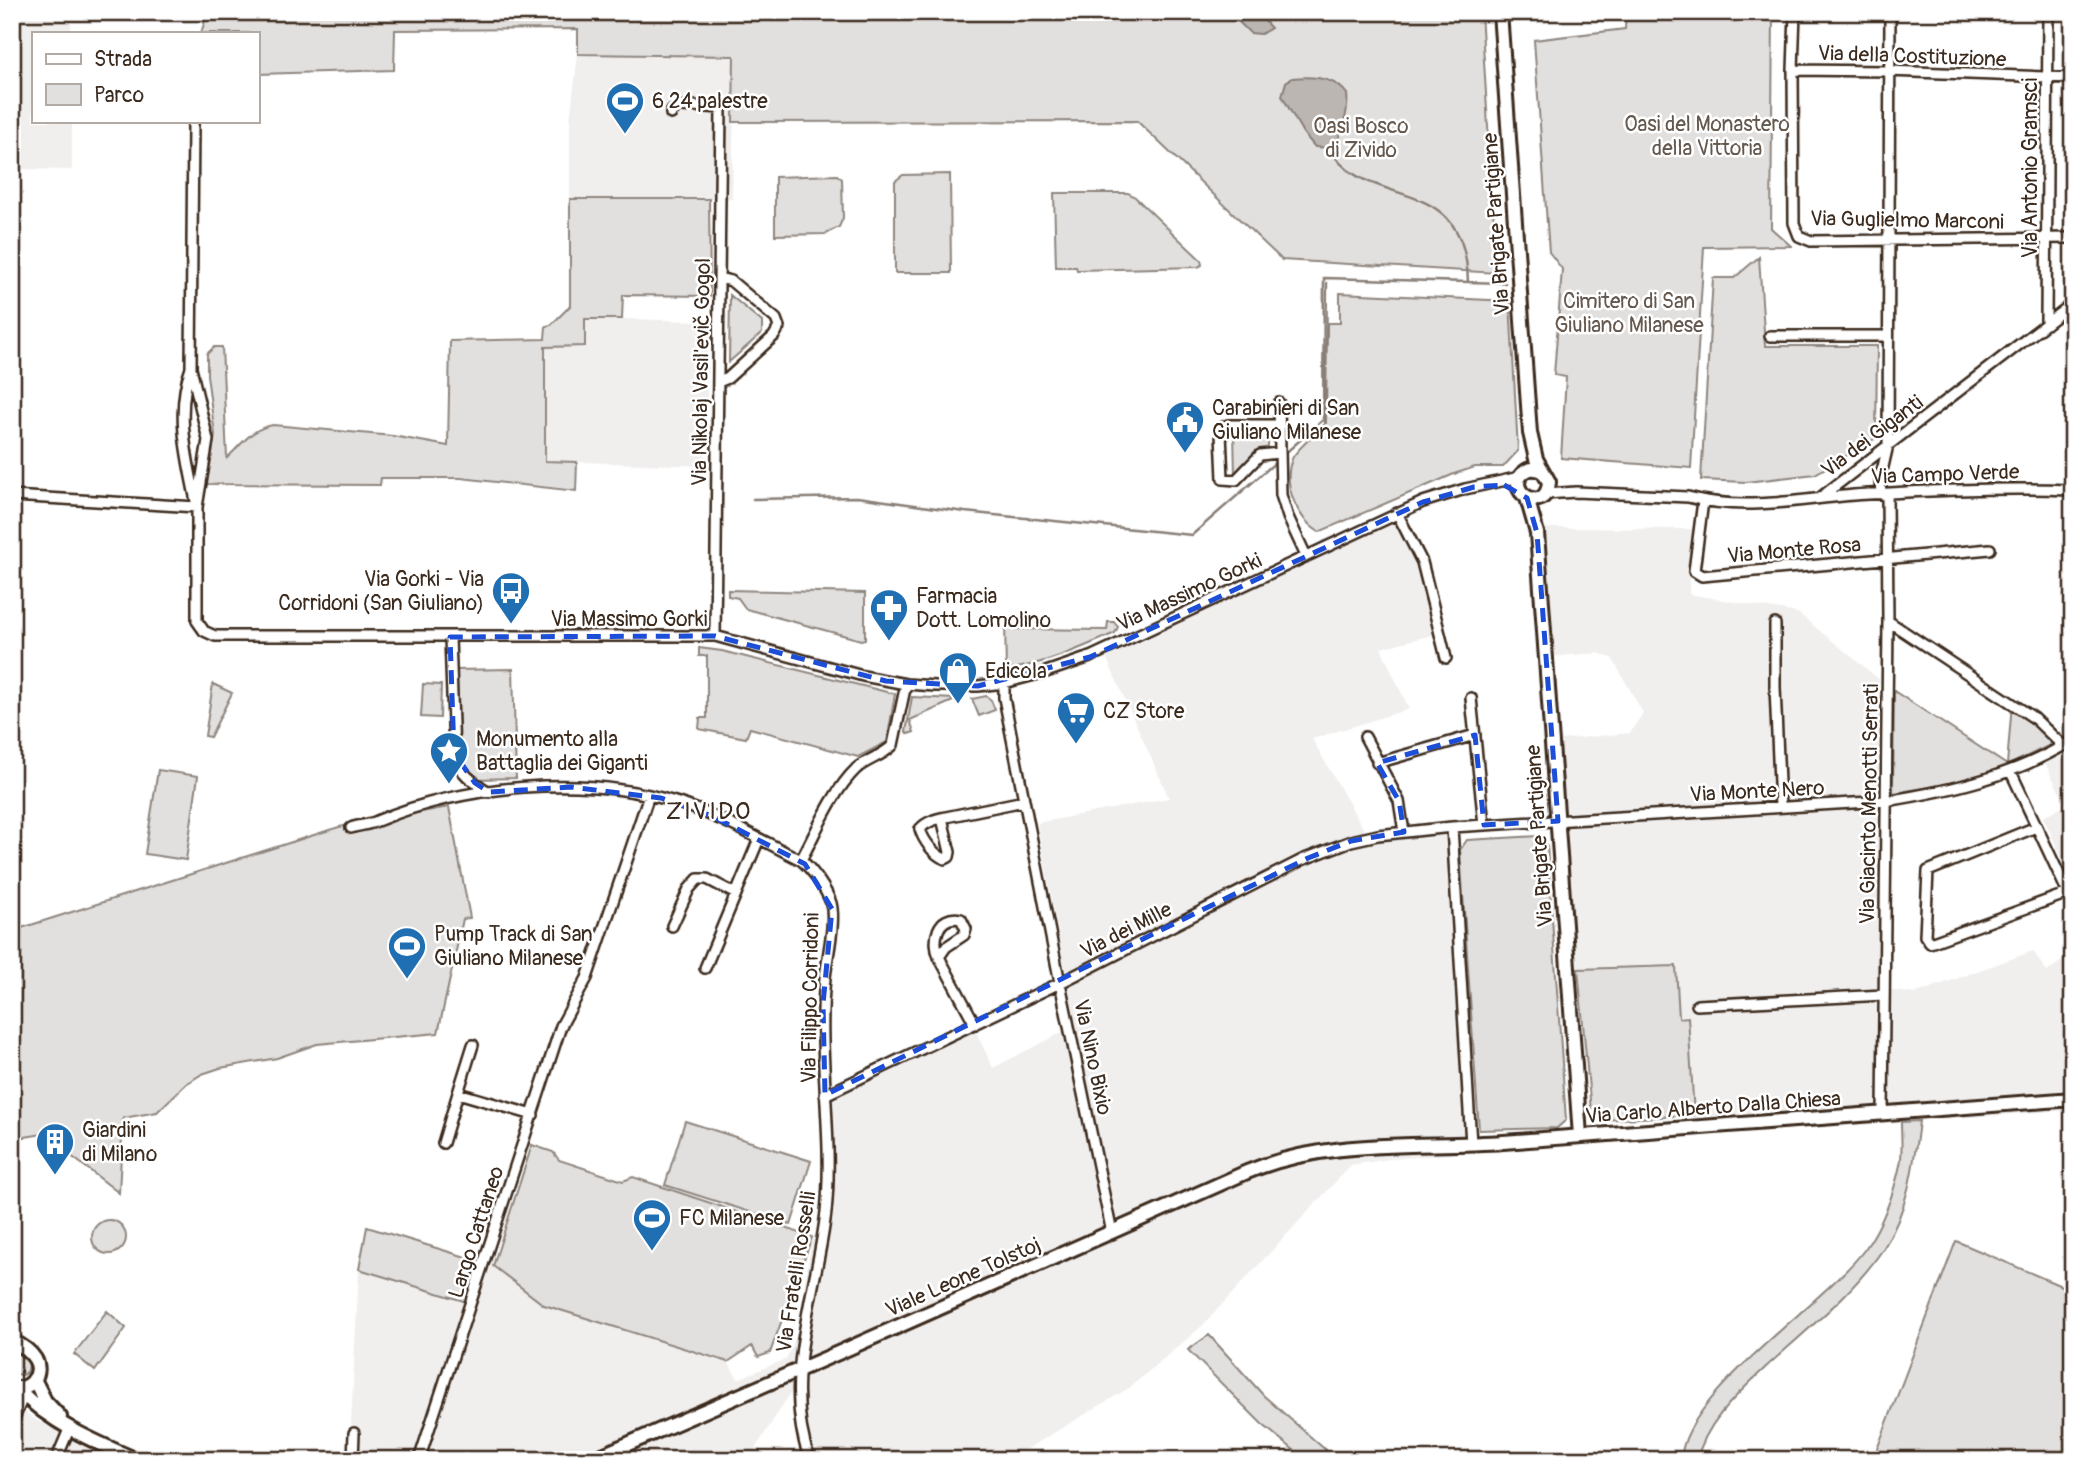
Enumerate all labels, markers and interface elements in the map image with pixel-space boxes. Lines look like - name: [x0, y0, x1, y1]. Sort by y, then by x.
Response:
- legend: [32, 32, 259, 122]
- street label: Via della Costituzione: [1817, 40, 2007, 73]
- text: Strada: [94, 46, 152, 73]
- street label: Via Antonio Gramsci: [2017, 78, 2044, 258]
- sports icon: 6 24 palestre: [604, 80, 646, 135]
- text: Parco: [94, 82, 144, 109]
- place label: 6 24 palestre: [652, 88, 768, 115]
- park label: Oasi del Monastero della Vittoria: [1624, 111, 1790, 162]
- park label: Oasi Bosco di Zivido: [1313, 113, 1409, 164]
- street label: Via Brigate Partigiane: [1477, 131, 1516, 316]
- street label: Via Guglielmo Marconi: [1810, 205, 2004, 236]
- street label: Via Nikolaj Vasil'evič Gogol: [686, 258, 717, 486]
- park label: Cimitero di San Giuliano Milanese: [1554, 288, 1704, 339]
- street label: Via dei Giganti: [1816, 389, 1929, 484]
- place label: Carabinieri di San Giuliano Milanese: [1212, 395, 1362, 446]
- public building icon: Carabinieri di San Giuliano Milanese: [1164, 399, 1206, 454]
- street label: Via Campo Verde: [1870, 458, 2020, 491]
- street label: Via Monte Rosa: [1726, 531, 1862, 570]
- street label: Via Massimo Gorki: [1112, 547, 1266, 638]
- place label: Via Gorki - Via Corridoni (San Giuliano): [278, 566, 484, 617]
- bus stop icon: Via Gorki - Via Corridoni (San Giuliano): [490, 570, 532, 625]
- place label: Farmacia Dott. Lomolino: [916, 583, 1051, 634]
- pharmacy icon: Farmacia Dott. Lomolino: [868, 587, 910, 642]
- street label: Via Massimo Gorki: [550, 606, 708, 633]
- shop icon: Edicola: [937, 650, 979, 705]
- place label: Edicola: [985, 658, 1047, 685]
- street label: Via Giacinto Menotti Serrati: [1854, 683, 1885, 925]
- supermarket icon: CZ Store: [1055, 690, 1097, 745]
- place label: CZ Store: [1103, 698, 1185, 725]
- place label: Monumento alla Battaglia dei Giganti: [476, 726, 648, 777]
- place icon: Monumento alla Battaglia dei Giganti: [428, 730, 470, 785]
- street label: Via Brigate Partigiane: [1520, 743, 1559, 928]
- street label: Via Monte Nero: [1689, 774, 1825, 809]
- district label: ZIVIDO: [666, 797, 752, 826]
- street label: Via dei Mille: [1076, 896, 1177, 965]
- street label: Via Filippo Corridoni: [796, 912, 825, 1084]
- place label: Pump Track di San Giuliano Milanese: [434, 921, 593, 972]
- sports icon: Pump Track di San Giuliano Milanese: [386, 925, 428, 980]
- street label: Via Nino Bixio: [1067, 997, 1118, 1117]
- street label: Via Carlo Alberto Dalla Chiesa: [1584, 1085, 1842, 1130]
- place label: Giardini di Milano: [82, 1117, 157, 1168]
- building icon: Giardini di Milano: [34, 1121, 76, 1176]
- street label: Largo Cattaneo: [442, 1163, 511, 1302]
- street label: Via Fratelli Rosselli: [770, 1189, 823, 1355]
- sports icon: FC Milanese: [631, 1197, 673, 1252]
- place label: FC Milanese: [679, 1205, 785, 1232]
- street label: Viale Leone Tolstoj: [881, 1231, 1045, 1324]

